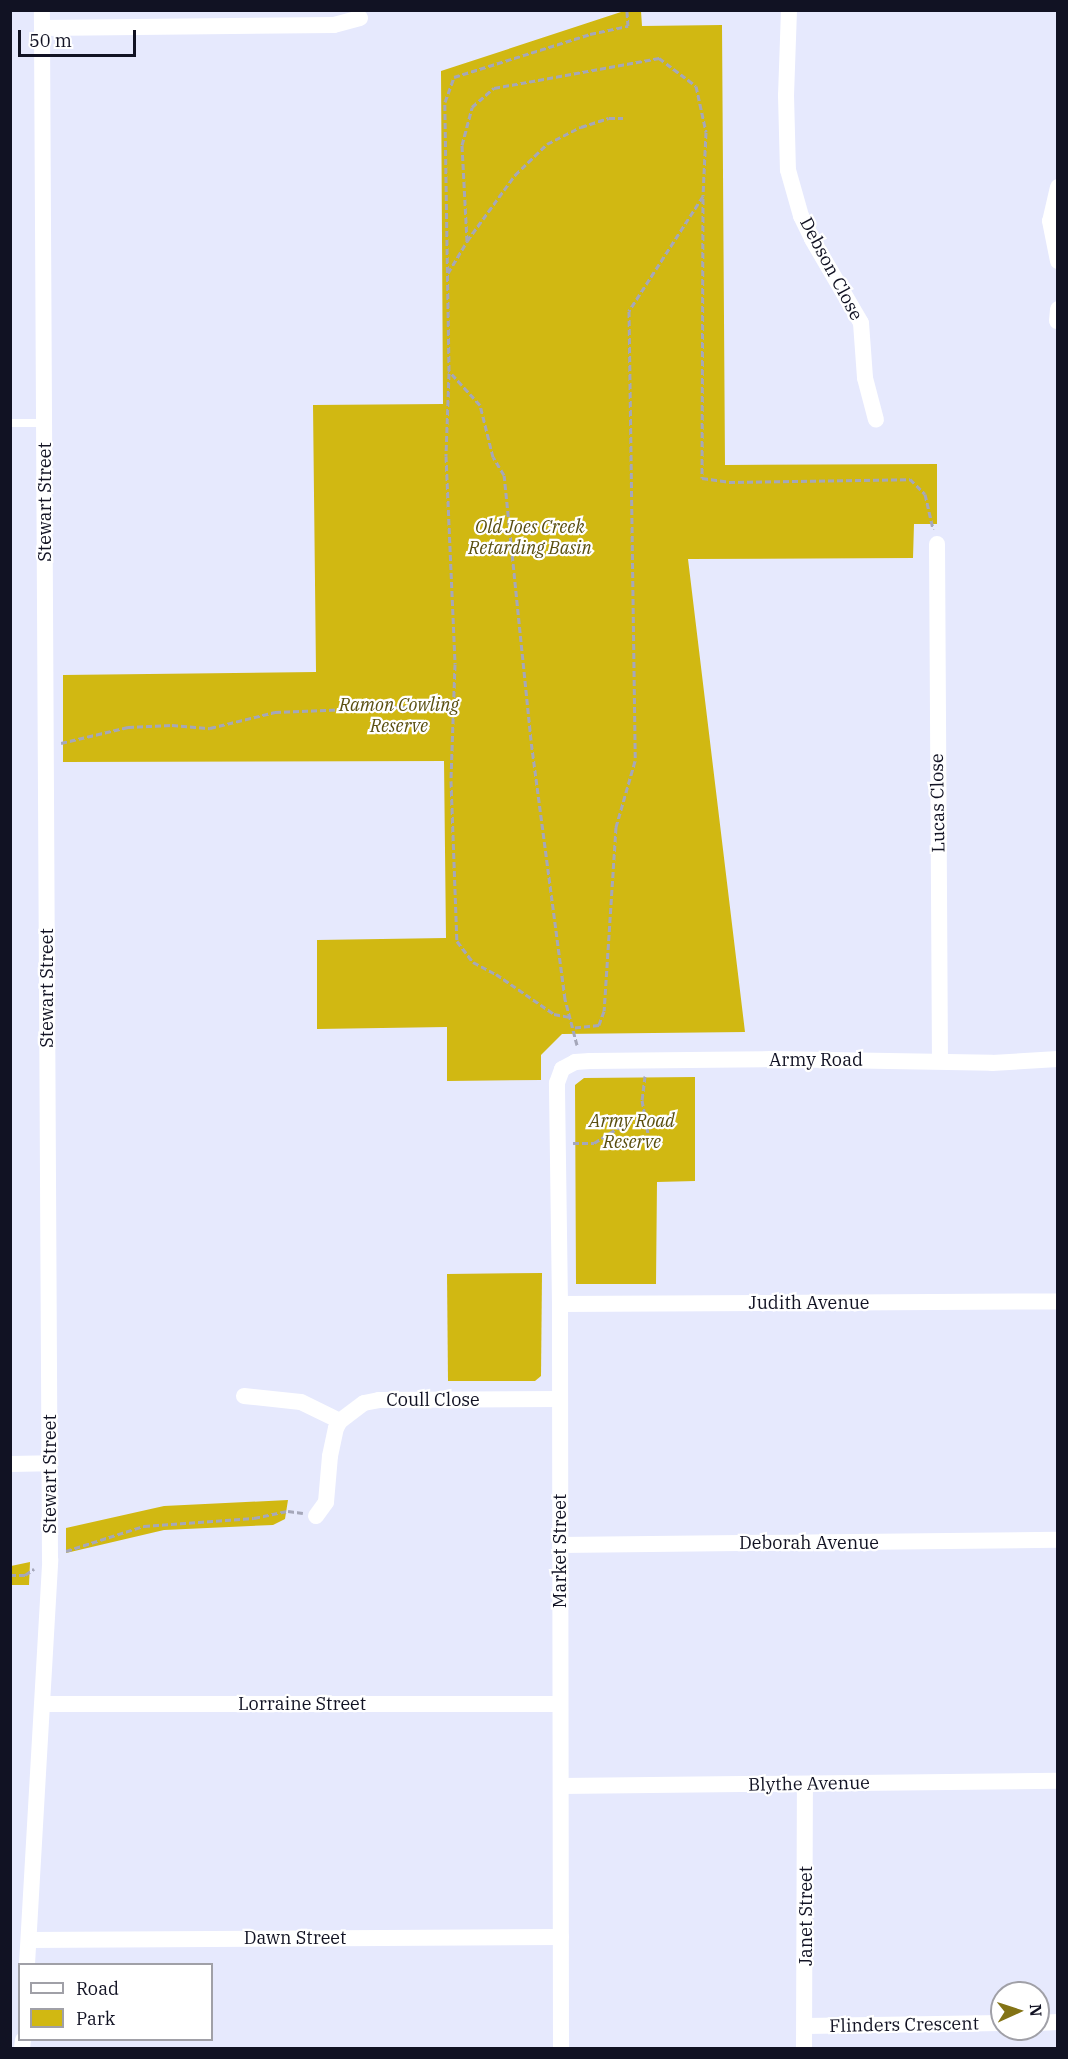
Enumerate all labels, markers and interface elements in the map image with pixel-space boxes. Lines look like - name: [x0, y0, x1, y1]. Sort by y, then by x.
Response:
- scale bar: [21, 18, 140, 56]
- text: 50 m: [29, 29, 72, 52]
- street label: Debson Close: [795, 214, 867, 324]
- street label: Stewart Street: [34, 442, 56, 562]
- park label: Old Joes Creek Retarding Basin: [468, 517, 592, 560]
- park label: Ramon Cowling Reserve: [339, 695, 459, 738]
- street label: Lucas Close: [926, 753, 950, 853]
- street label: Stewart Street: [36, 928, 58, 1048]
- street label: Army Road: [769, 1049, 863, 1071]
- park label: Army Road Reserve: [589, 1111, 675, 1154]
- street label: Judith Avenue: [749, 1292, 869, 1314]
- street label: Coull Close: [386, 1389, 480, 1411]
- street label: Stewart Street: [39, 1414, 61, 1534]
- street label: Market Street: [549, 1494, 571, 1608]
- street label: Deborah Avenue: [739, 1532, 879, 1554]
- street label: Lorraine Street: [238, 1693, 366, 1715]
- street label: Blythe Avenue: [748, 1772, 870, 1796]
- street label: Janet Street: [795, 1866, 817, 1966]
- street label: Dawn Street: [244, 1927, 346, 1949]
- legend: [18, 1963, 213, 2041]
- text: Road: [76, 1977, 119, 2000]
- north arrow: [990, 1981, 1050, 2041]
- text: N: [1026, 2003, 1046, 2017]
- text: Park: [76, 2007, 115, 2030]
- street label: Flinders Crescent: [829, 2013, 979, 2037]

